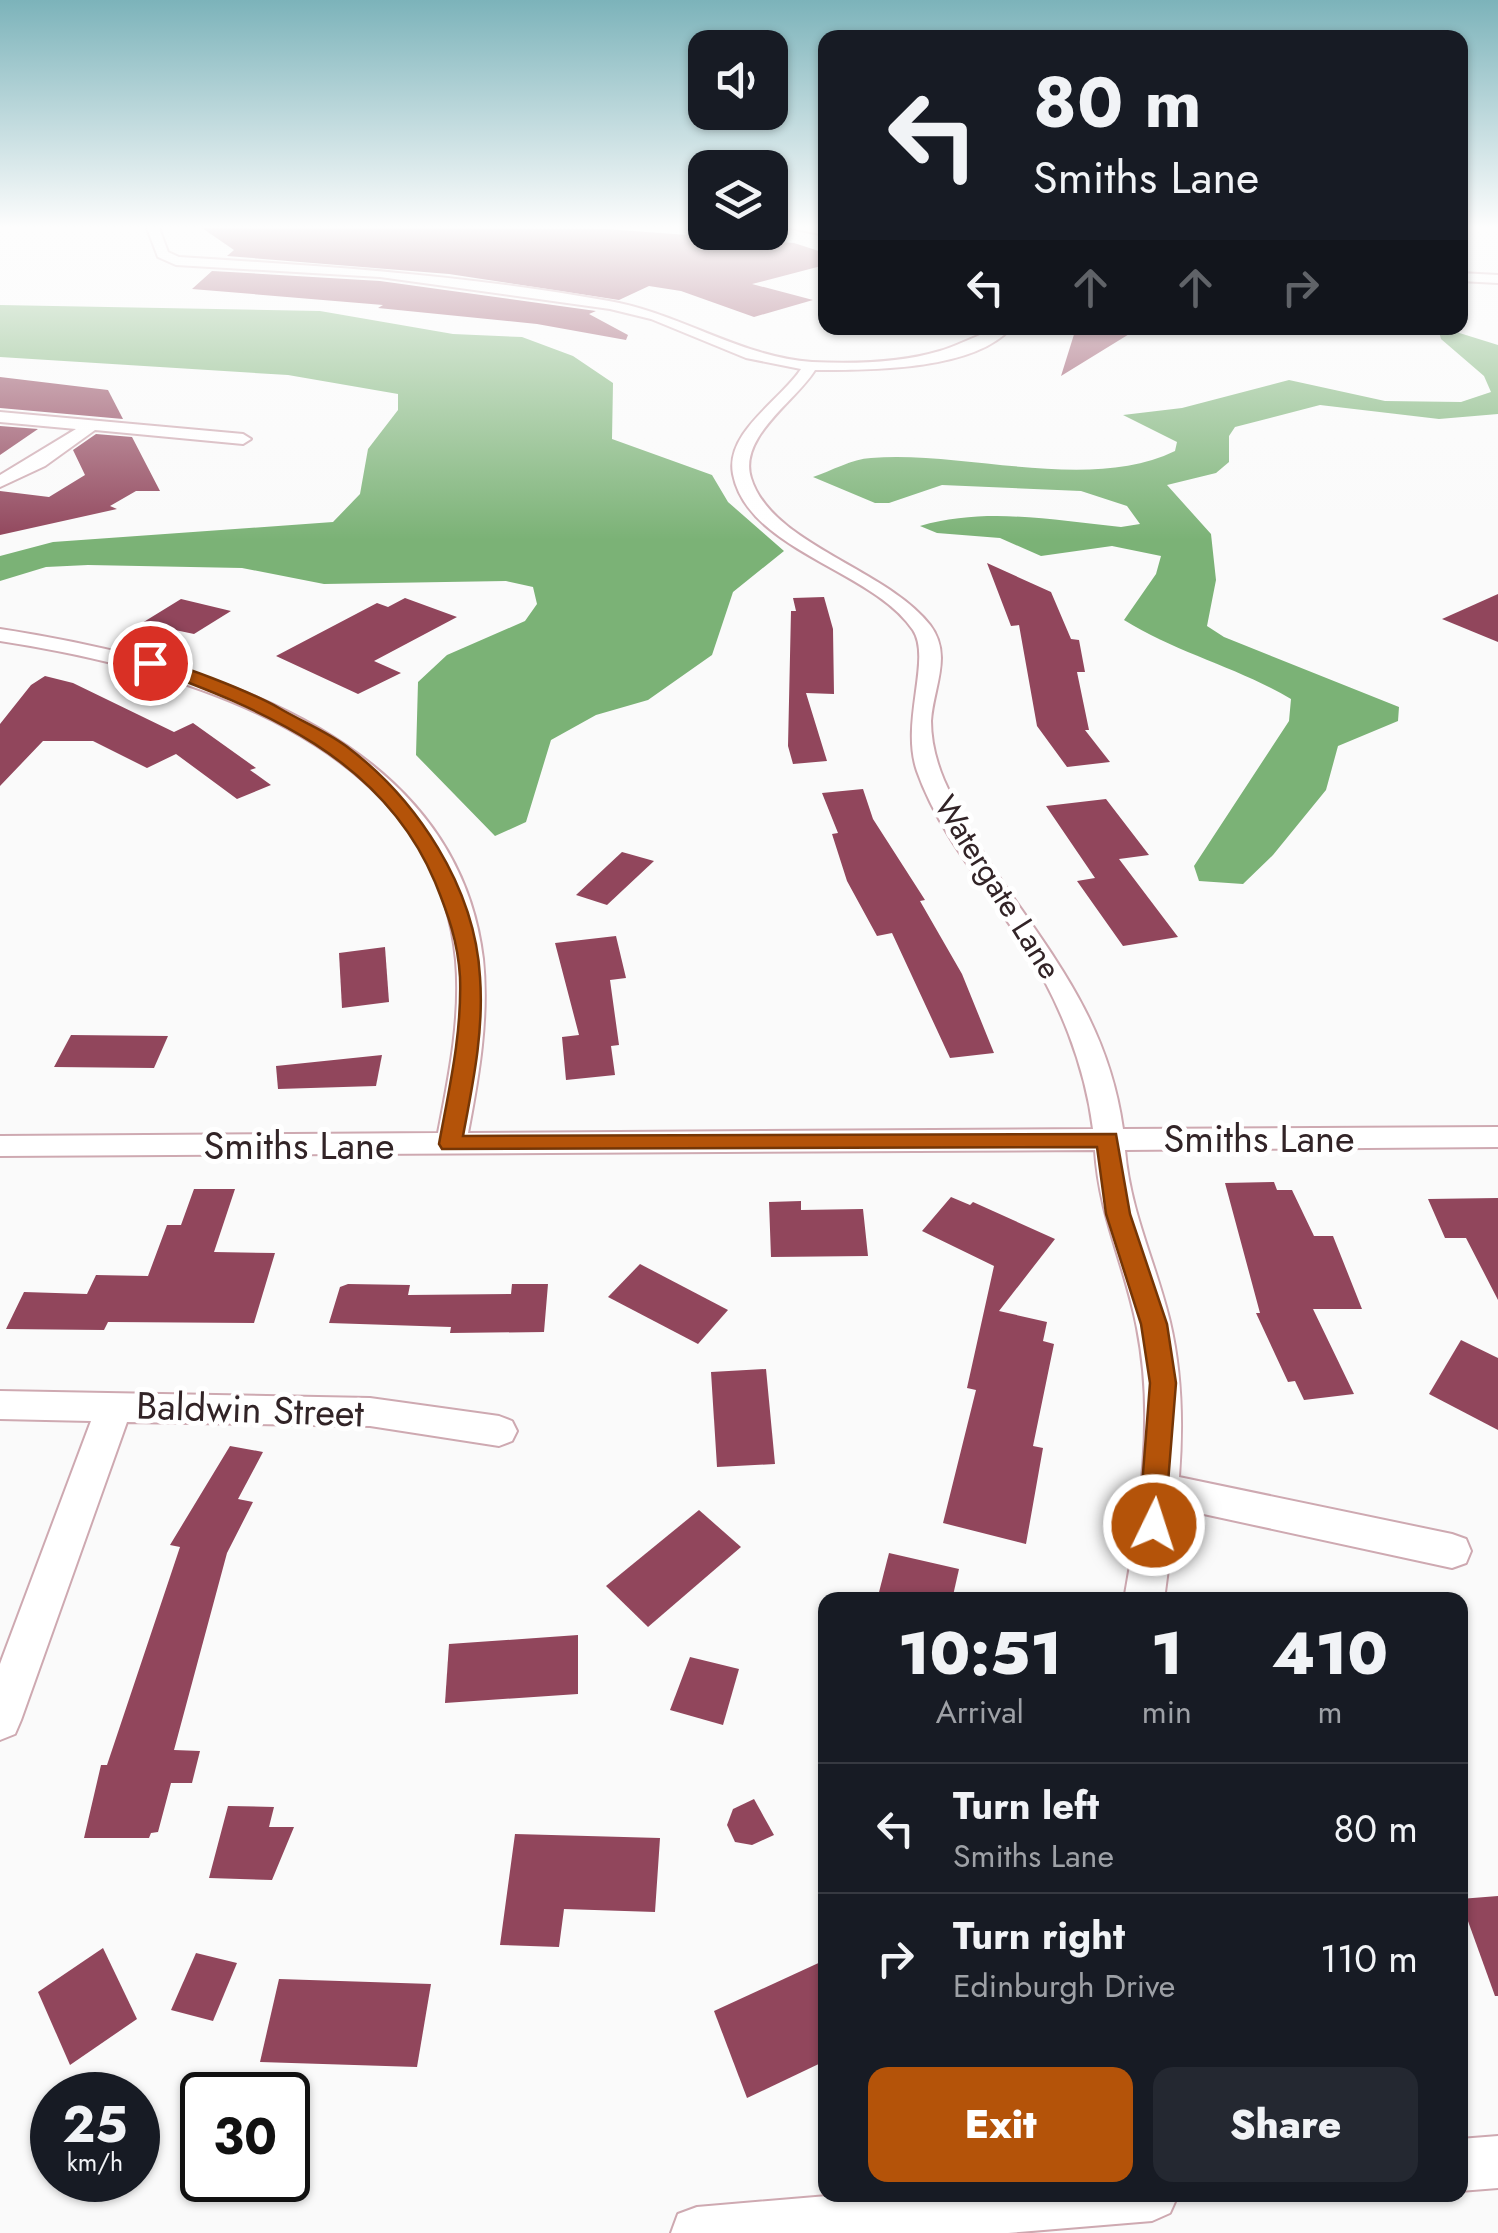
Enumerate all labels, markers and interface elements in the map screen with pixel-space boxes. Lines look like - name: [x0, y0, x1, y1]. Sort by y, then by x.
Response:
- map controls: [688, 30, 788, 250]
- button: sound: [688, 30, 788, 130]
- text: 80 m: [1033, 52, 1202, 153]
- icon: left: [868, 70, 998, 200]
- text: Smiths Lane: [1033, 145, 1259, 210]
- button: layers: [688, 150, 788, 250]
- icon: left: [958, 260, 1013, 315]
- icon: ahead: [1063, 260, 1118, 315]
- icon: ahead: [1168, 260, 1223, 315]
- icon: right: [1273, 260, 1328, 315]
- pin: [108, 621, 193, 706]
- icon: arrive: [123, 636, 178, 691]
- street label: Watergate Lane: [923, 786, 1073, 988]
- street label: Smiths Lane: [1163, 1111, 1355, 1166]
- street label: Smiths Lane: [203, 1118, 395, 1173]
- street label: Baldwin Street: [135, 1378, 365, 1440]
- position arrow: [1102, 1473, 1206, 1577]
- text: 10:51: [898, 1610, 1062, 1697]
- text: 1: [1151, 1610, 1183, 1697]
- text: 410: [1272, 1610, 1388, 1697]
- text: Arrival: [936, 1689, 1024, 1735]
- text: min: [1142, 1689, 1192, 1735]
- text: m: [1317, 1689, 1342, 1735]
- text: Turn left: [953, 1778, 1099, 1833]
- icon: left: [868, 1801, 923, 1856]
- text: 80 m: [1333, 1801, 1418, 1856]
- text: Smiths Lane: [953, 1833, 1114, 1879]
- text: Turn right: [953, 1908, 1125, 1963]
- icon: right: [868, 1931, 923, 1986]
- text: 110 m: [1320, 1931, 1418, 1986]
- text: Edinburgh Drive: [953, 1963, 1175, 2009]
- button: Exit: [868, 2067, 1133, 2182]
- button: Share: [1153, 2067, 1418, 2182]
- speed limit sign: 30: [180, 2072, 310, 2202]
- text: 25: [62, 2088, 128, 2161]
- text: km/h: [67, 2144, 123, 2180]

